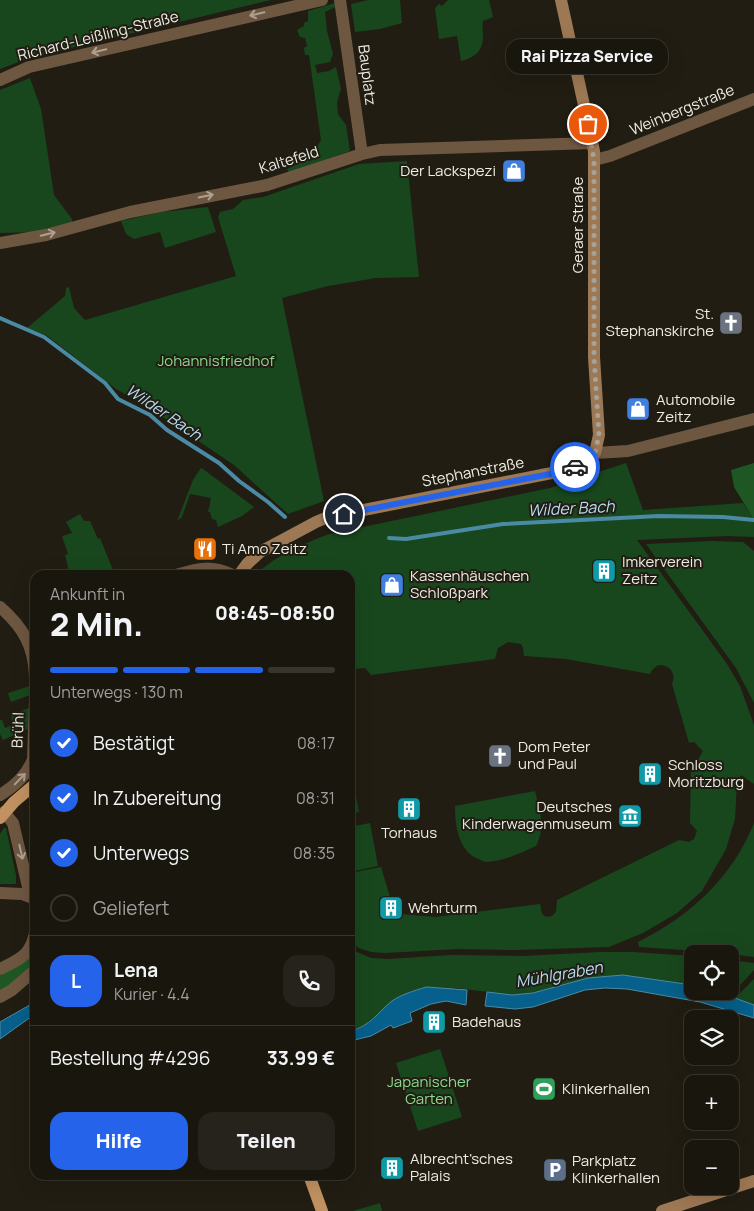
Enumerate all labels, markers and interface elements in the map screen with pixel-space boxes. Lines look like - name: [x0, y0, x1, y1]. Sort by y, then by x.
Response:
- street label: Richard-Leißling-Straße: [15, 5, 181, 66]
- one-way arrow: [250, 10, 266, 19]
- callout: Rai Pizza Service: [507, 39, 669, 74]
- street label: Bauplatz: [353, 43, 382, 107]
- text: Rai Pizza Service: [521, 45, 653, 67]
- one-way arrow: [91, 47, 107, 56]
- street label: Weinbergstraße: [626, 79, 737, 140]
- pin: [567, 103, 609, 145]
- icon: bag: [574, 110, 602, 138]
- street label: Kaltefeld: [256, 141, 321, 179]
- shop icon: Der Lackspezi: [501, 158, 527, 184]
- place label: Der Lackspezi: [400, 160, 496, 181]
- street label: Geraer Straße: [567, 177, 588, 273]
- one-way arrow: [197, 191, 213, 200]
- one-way arrow: [39, 229, 55, 238]
- place label: St. Stephanskirche: [605, 303, 714, 341]
- church icon: St. Stephanskirche: [718, 310, 744, 336]
- park label: Johannisfriedhof: [157, 350, 275, 371]
- water label: Wilder Bach: [122, 379, 207, 446]
- place label: Automobile Zeitz: [656, 389, 735, 427]
- shop icon: Automobile Zeitz: [625, 396, 651, 422]
- courier: [550, 442, 600, 492]
- street label: Stephanstraße: [420, 451, 526, 492]
- icon: car: [561, 453, 589, 481]
- pin: [323, 493, 365, 535]
- water label: Wilder Bach: [527, 495, 615, 521]
- icon: home: [330, 500, 358, 528]
- restaurant icon: Ti Amo Zeitz: [192, 536, 218, 562]
- place label: Ti Amo Zeitz: [222, 538, 307, 559]
- place label: Imkerverein Zeitz: [622, 551, 702, 589]
- building icon: Imkerverein Zeitz: [591, 558, 617, 584]
- place label: Kassenhäuschen Schloßpark: [410, 565, 529, 603]
- shop icon: Kassenhäuschen Schloßpark: [379, 572, 405, 598]
- text: Ankunft in: [50, 583, 125, 605]
- text: 08:45–08:50: [215, 600, 335, 626]
- text: 2 Min.: [50, 602, 143, 646]
- text: Unterwegs · 130 m: [50, 681, 183, 703]
- street label: Brühl: [6, 712, 29, 748]
- icon: check: [50, 729, 78, 757]
- text: Bestätigt: [93, 730, 175, 756]
- text: 08:17: [297, 732, 335, 754]
- place label: Dom Peter und Paul: [518, 736, 591, 774]
- church icon: Dom Peter und Paul: [487, 743, 513, 769]
- place label: Schloss Moritzburg: [668, 754, 744, 792]
- building icon: Schloss Moritzburg: [637, 761, 663, 787]
- one-way arrow: [14, 773, 26, 786]
- icon: check: [50, 784, 78, 812]
- text: In Zubereitung: [93, 785, 221, 811]
- text: 08:31: [296, 787, 335, 809]
- building icon: Torhaus: [396, 796, 422, 822]
- place label: Deutsches Kinderwagenmuseum: [462, 796, 612, 834]
- museum icon: Deutsches Kinderwagenmuseum: [617, 803, 643, 829]
- place label: Torhaus: [381, 822, 437, 843]
- icon: check: [50, 839, 78, 867]
- text: Unterwegs: [93, 840, 189, 866]
- text: 08:35: [293, 842, 335, 864]
- one-way arrow: [17, 844, 26, 860]
- text: Geliefert: [93, 895, 169, 921]
- building icon: Wehrturm: [378, 895, 404, 921]
- place label: Wehrturm: [408, 897, 477, 918]
- map controls: [684, 945, 739, 1195]
- button: locate: [684, 945, 739, 1000]
- button: phone: [283, 955, 335, 1007]
- water label: Mühlgraben: [514, 955, 605, 992]
- text: Lena: [114, 957, 158, 983]
- text: L: [71, 968, 81, 994]
- text: Kurier · 4.4: [114, 983, 190, 1005]
- building icon: Badehaus: [421, 1009, 447, 1035]
- button: layers: [684, 1010, 739, 1065]
- place label: Badehaus: [452, 1011, 521, 1032]
- text: Bestellung #4296: [50, 1045, 211, 1071]
- text: 33.99 €: [267, 1045, 335, 1071]
- park label: Japanischer Garten: [387, 1071, 472, 1109]
- button: +: [684, 1075, 739, 1130]
- sports icon: Klinkerhallen: [531, 1076, 557, 1102]
- place label: Klinkerhallen: [562, 1078, 650, 1099]
- button: Hilfe: [50, 1112, 188, 1170]
- button: Teilen: [198, 1112, 335, 1170]
- button: −: [684, 1140, 739, 1195]
- place label: Albrecht'sches Palais: [410, 1148, 513, 1186]
- place label: Parkplatz Klinkerhallen: [572, 1150, 660, 1188]
- building icon: Albrecht'sches Palais: [379, 1155, 405, 1181]
- parking icon: Parkplatz Klinkerhallen: [542, 1157, 568, 1183]

